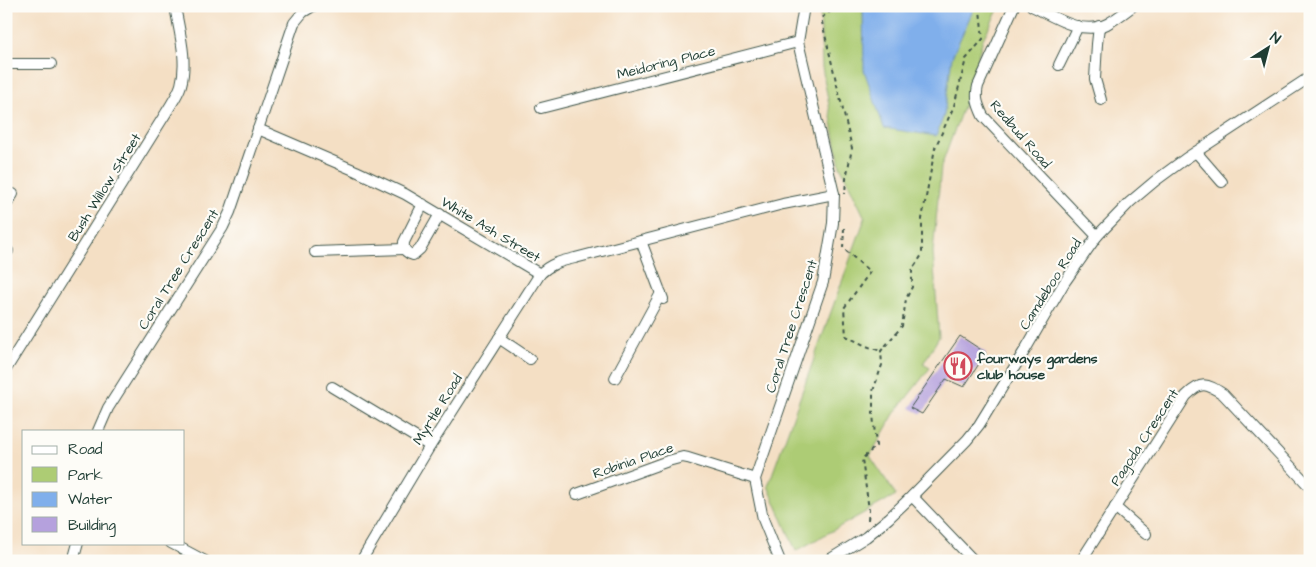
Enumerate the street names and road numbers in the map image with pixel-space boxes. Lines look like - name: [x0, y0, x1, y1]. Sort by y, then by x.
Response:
- street label: Meidoring Place: [615, 41, 718, 85]
- street label: Redbud Road: [985, 96, 1056, 173]
- street label: Bush Willow Street: [63, 129, 146, 246]
- street label: White Ash Street: [437, 192, 544, 268]
- street label: Coral Tree Crescent: [134, 205, 224, 334]
- street label: Camdeboo Road: [1015, 235, 1087, 334]
- street label: Coral Tree Crescent: [761, 257, 823, 395]
- street label: Myrtle Road: [408, 370, 468, 449]
- street label: Pagoda Crescent: [1106, 385, 1184, 490]
- street label: Robinia Place: [590, 438, 677, 484]

